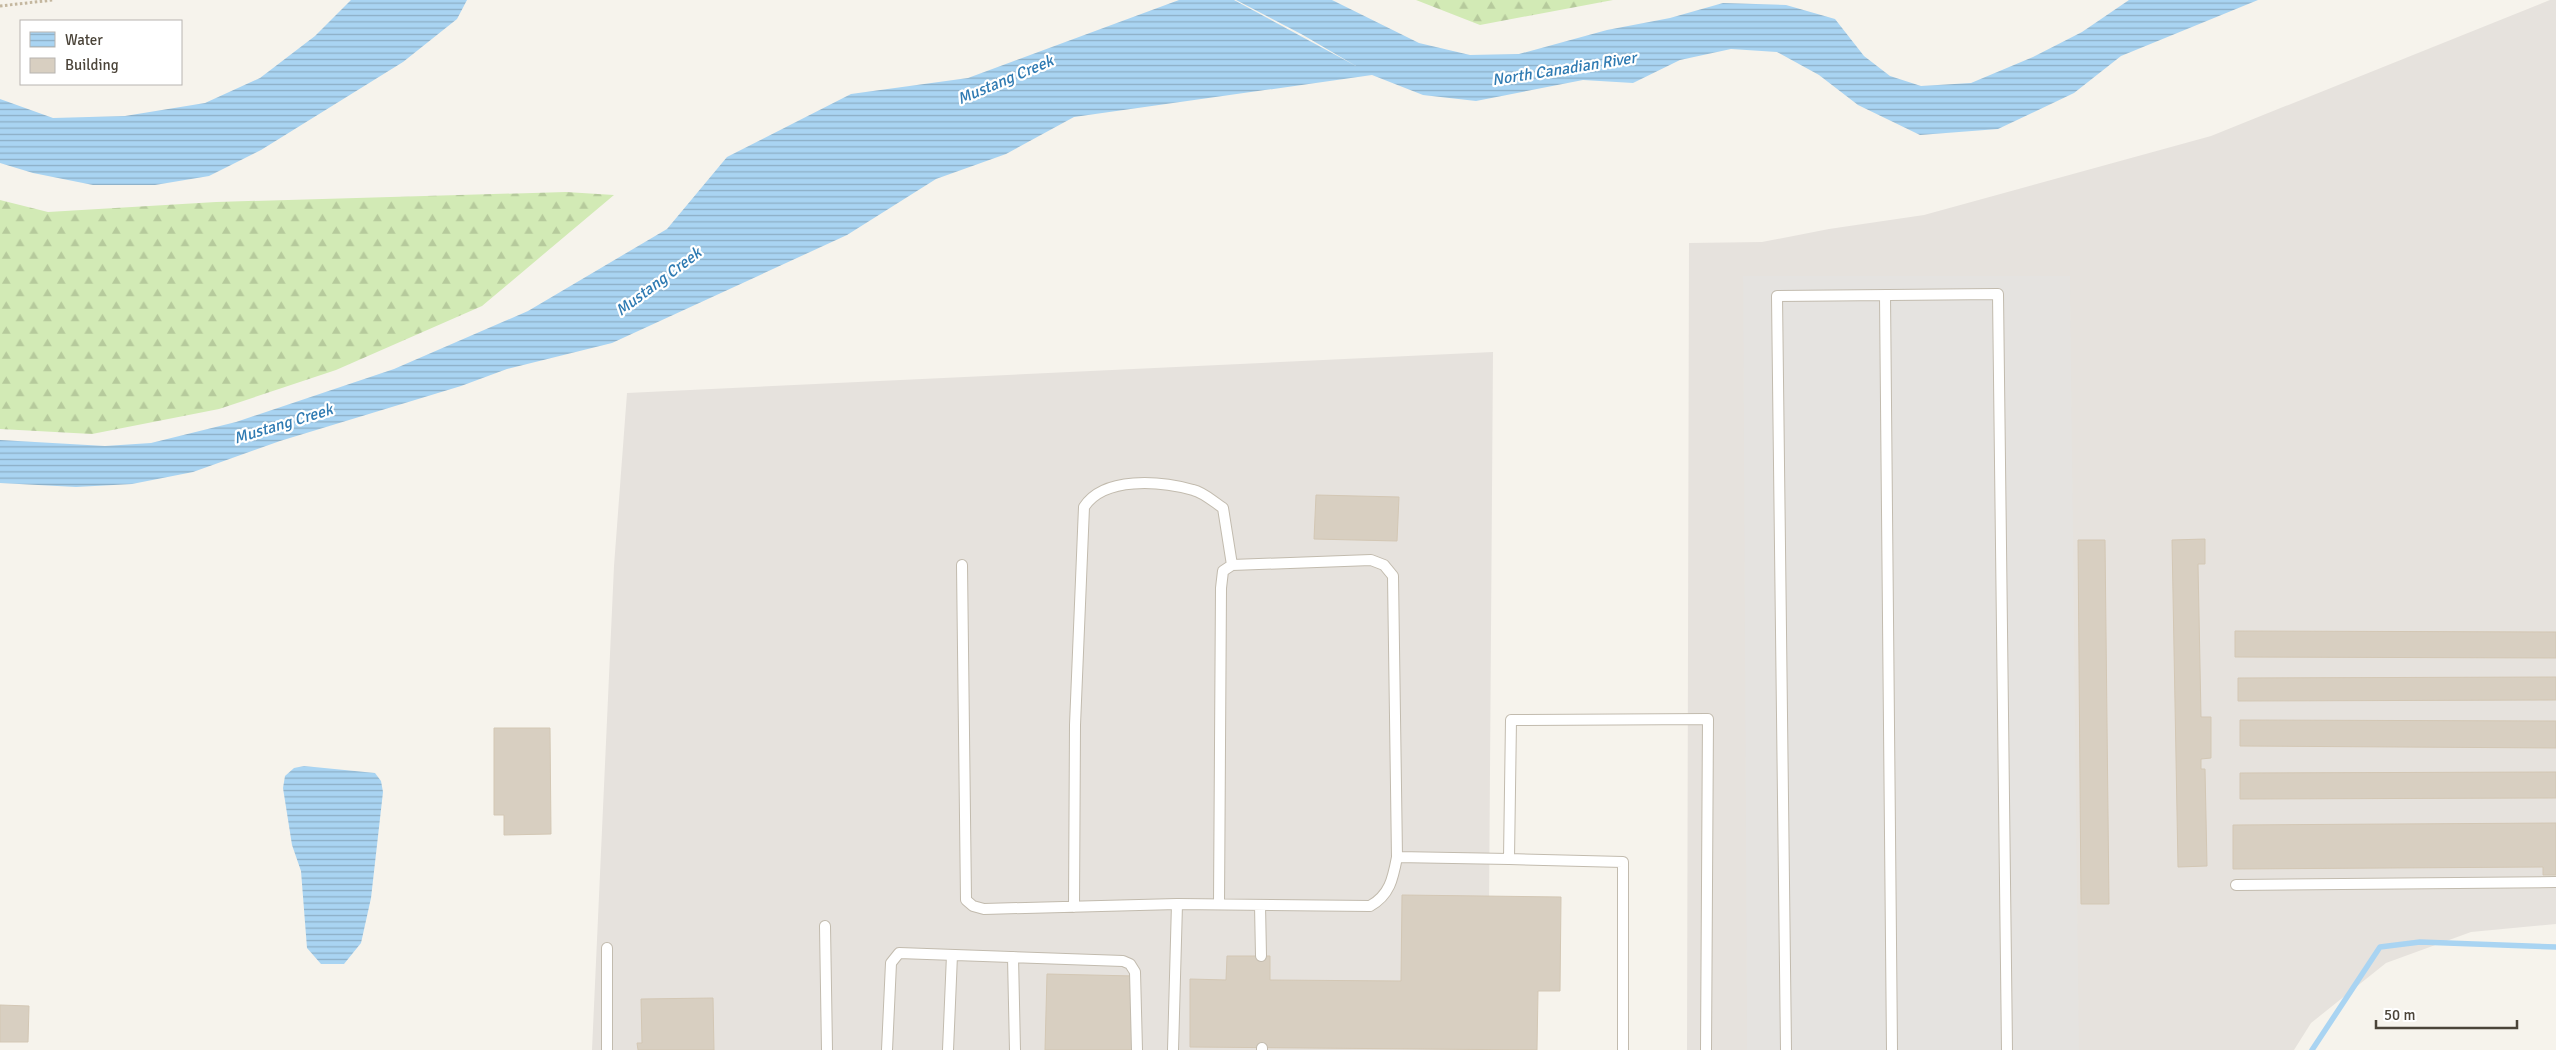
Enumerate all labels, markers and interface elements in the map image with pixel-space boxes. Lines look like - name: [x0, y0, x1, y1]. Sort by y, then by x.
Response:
- legend: [20, 20, 182, 85]
- text: Water: [65, 31, 103, 49]
- water label: North Canadian River: [1491, 47, 1640, 90]
- water label: Mustang Creek: [954, 50, 1058, 109]
- text: Building: [65, 56, 119, 74]
- water label: Mustang Creek: [612, 242, 707, 321]
- water label: Mustang Creek: [231, 399, 337, 448]
- scale bar: [2376, 998, 2517, 1030]
- text: 50 m: [2384, 1006, 2415, 1024]

